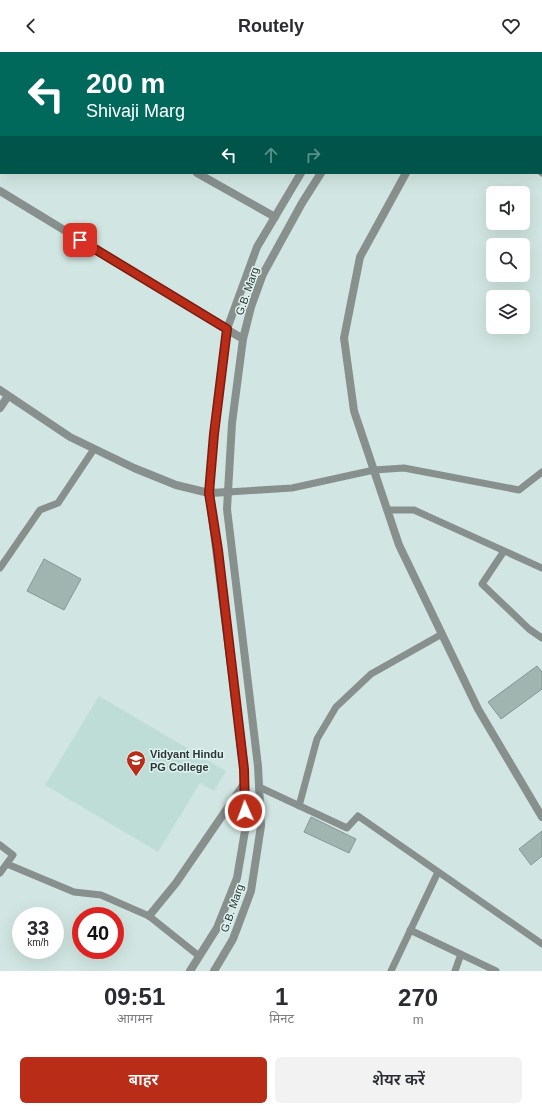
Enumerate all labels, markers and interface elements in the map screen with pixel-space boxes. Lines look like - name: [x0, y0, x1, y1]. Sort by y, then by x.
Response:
- icon: back: [20, 15, 42, 37]
- icon: heart: [500, 15, 522, 37]
- text: Routely: [238, 16, 304, 36]
- icon: left: [20, 68, 72, 120]
- text: 200 m: [86, 68, 165, 99]
- text: Shivaji Marg: [86, 101, 185, 121]
- icon: left: [218, 144, 240, 166]
- icon: ahead: [260, 144, 282, 166]
- icon: right: [302, 144, 324, 166]
- map controls: [486, 186, 530, 334]
- button: sound: [486, 186, 530, 230]
- pin: [63, 223, 97, 257]
- icon: arrive: [69, 229, 91, 251]
- button: search: [486, 238, 530, 282]
- street label: G.B. Marg: [233, 265, 261, 317]
- button: layers: [486, 290, 530, 334]
- place label: Vidyant Hindu PG College: [150, 748, 224, 773]
- school or university icon: Vidyant Hindu PG College: [125, 749, 147, 777]
- position arrow: [224, 790, 266, 832]
- street label: G.B. Marg: [218, 882, 246, 934]
- speed limit sign: 40: [72, 907, 124, 959]
- text: 33: [27, 917, 49, 939]
- text: km/h: [27, 937, 49, 948]
- text: 09:51: [104, 983, 165, 1010]
- text: 1: [275, 983, 288, 1010]
- text: 270: [398, 984, 438, 1011]
- text: आगमन: [117, 1011, 152, 1026]
- text: मिनट: [269, 1011, 294, 1026]
- text: m: [413, 1012, 423, 1027]
- button: बाहर: [20, 1057, 267, 1103]
- button: शेयर करें: [275, 1057, 522, 1103]

